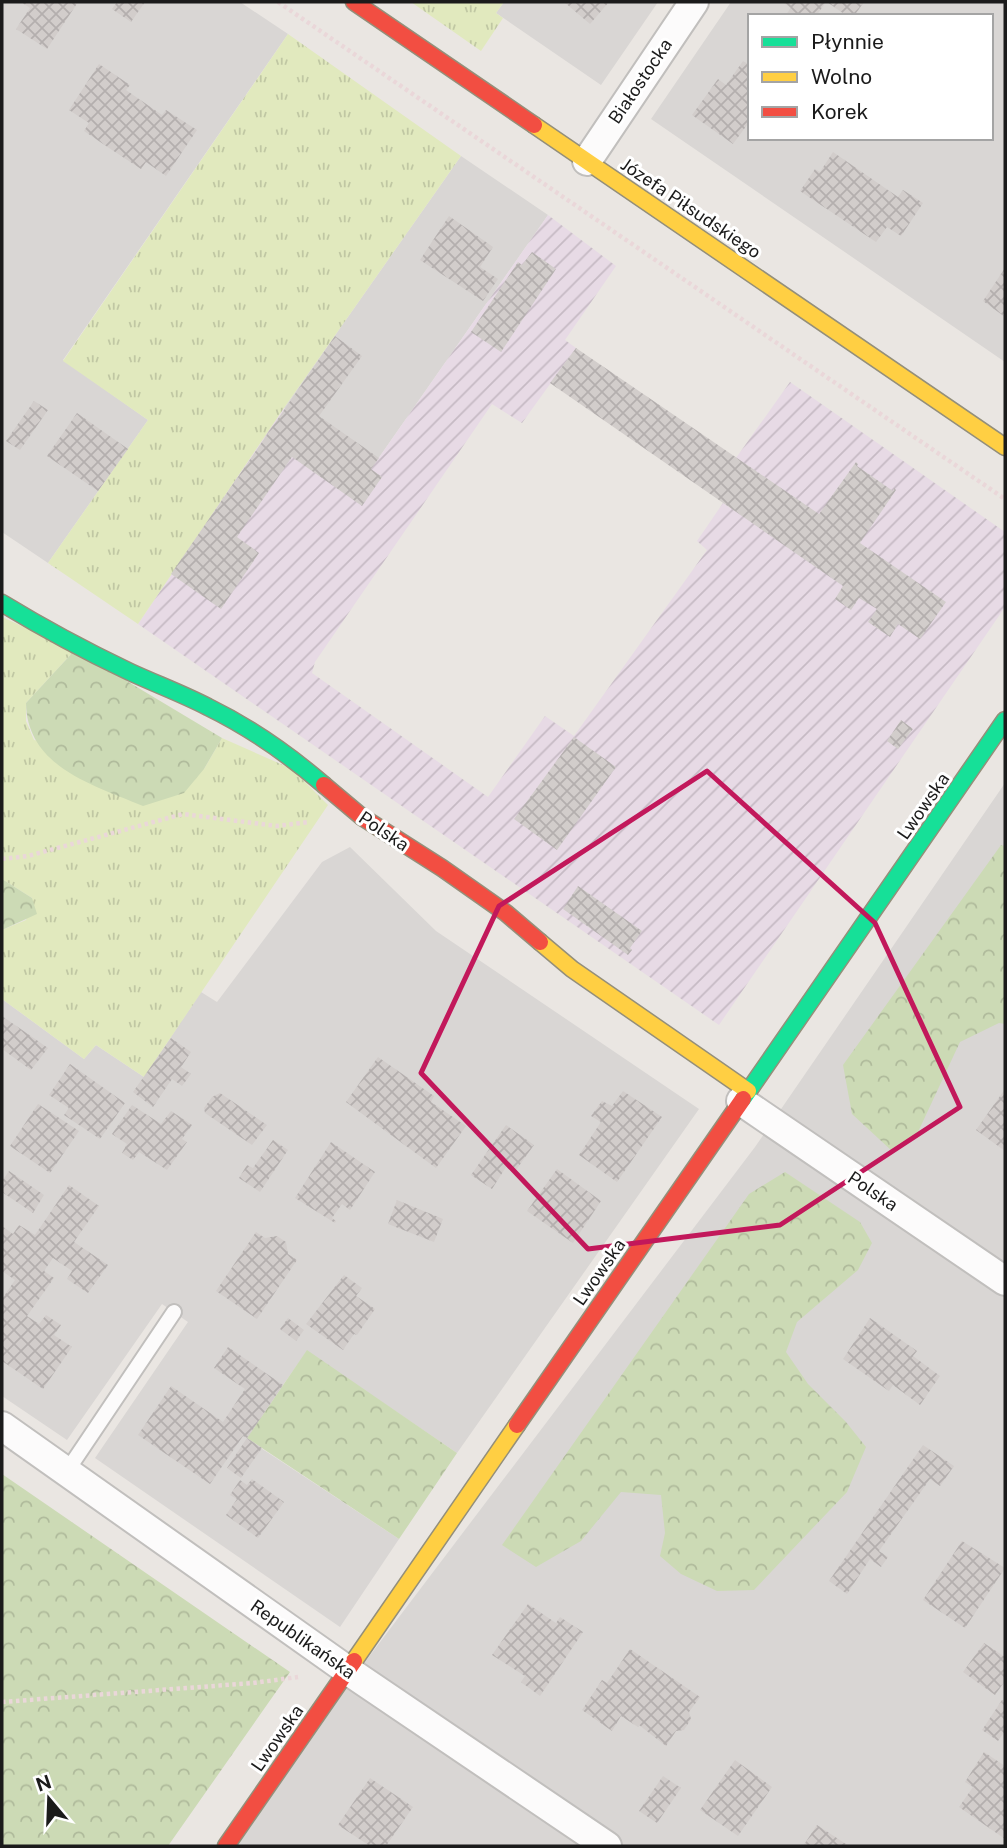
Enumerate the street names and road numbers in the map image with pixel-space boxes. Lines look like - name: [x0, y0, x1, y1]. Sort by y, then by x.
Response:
- street label: Białostocka: [604, 35, 676, 127]
- street label: Józefa Piłsudskiego: [617, 153, 765, 263]
- street label: Lwowska: [892, 769, 954, 843]
- street label: Polska: [355, 807, 413, 855]
- street label: Polska: [844, 1167, 902, 1215]
- street label: Lwowska: [568, 1235, 630, 1309]
- street label: Republikańska: [247, 1595, 359, 1683]
- street label: Lwowska: [246, 1701, 308, 1775]

